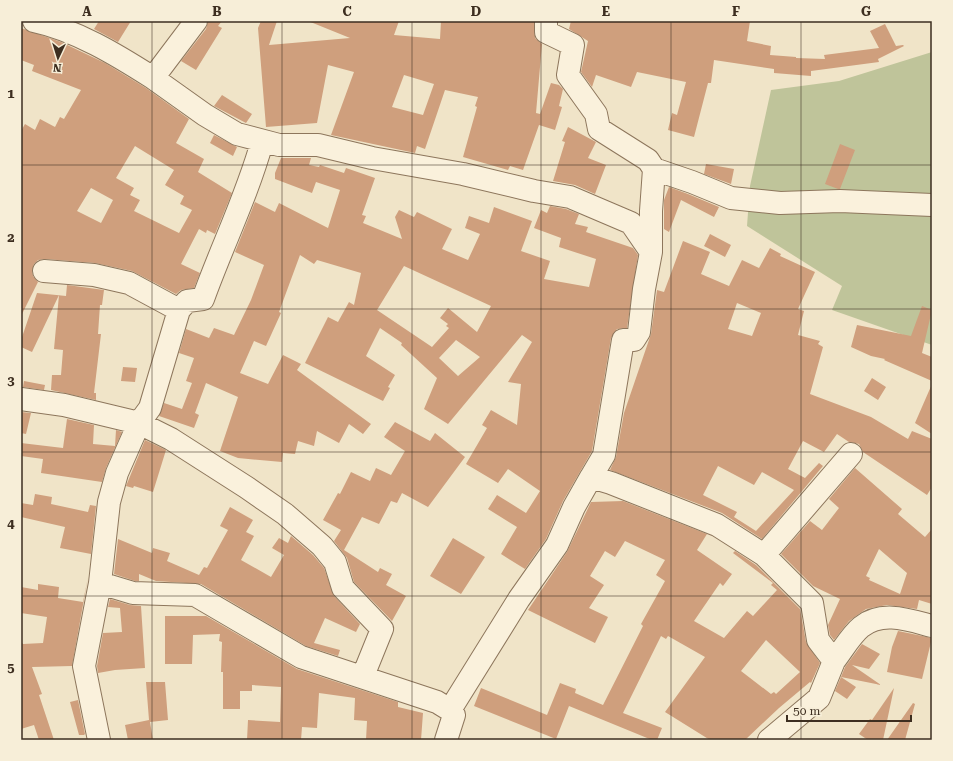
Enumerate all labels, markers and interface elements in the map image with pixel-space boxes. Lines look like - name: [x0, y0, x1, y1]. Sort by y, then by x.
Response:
- text: A: [82, 4, 92, 19]
- text: B: [212, 4, 222, 19]
- text: C: [342, 4, 352, 19]
- text: D: [471, 4, 481, 19]
- text: E: [602, 4, 610, 19]
- text: F: [732, 4, 740, 19]
- text: G: [861, 4, 871, 19]
- north arrow: [38, 38, 78, 78]
- text: N: [52, 61, 62, 74]
- text: 1: [7, 86, 15, 101]
- text: 2: [7, 230, 15, 245]
- text: 3: [7, 373, 15, 388]
- text: 4: [7, 516, 15, 531]
- text: 5: [7, 660, 15, 675]
- scale bar: [787, 697, 911, 723]
- text: 50 m: [793, 704, 820, 718]

